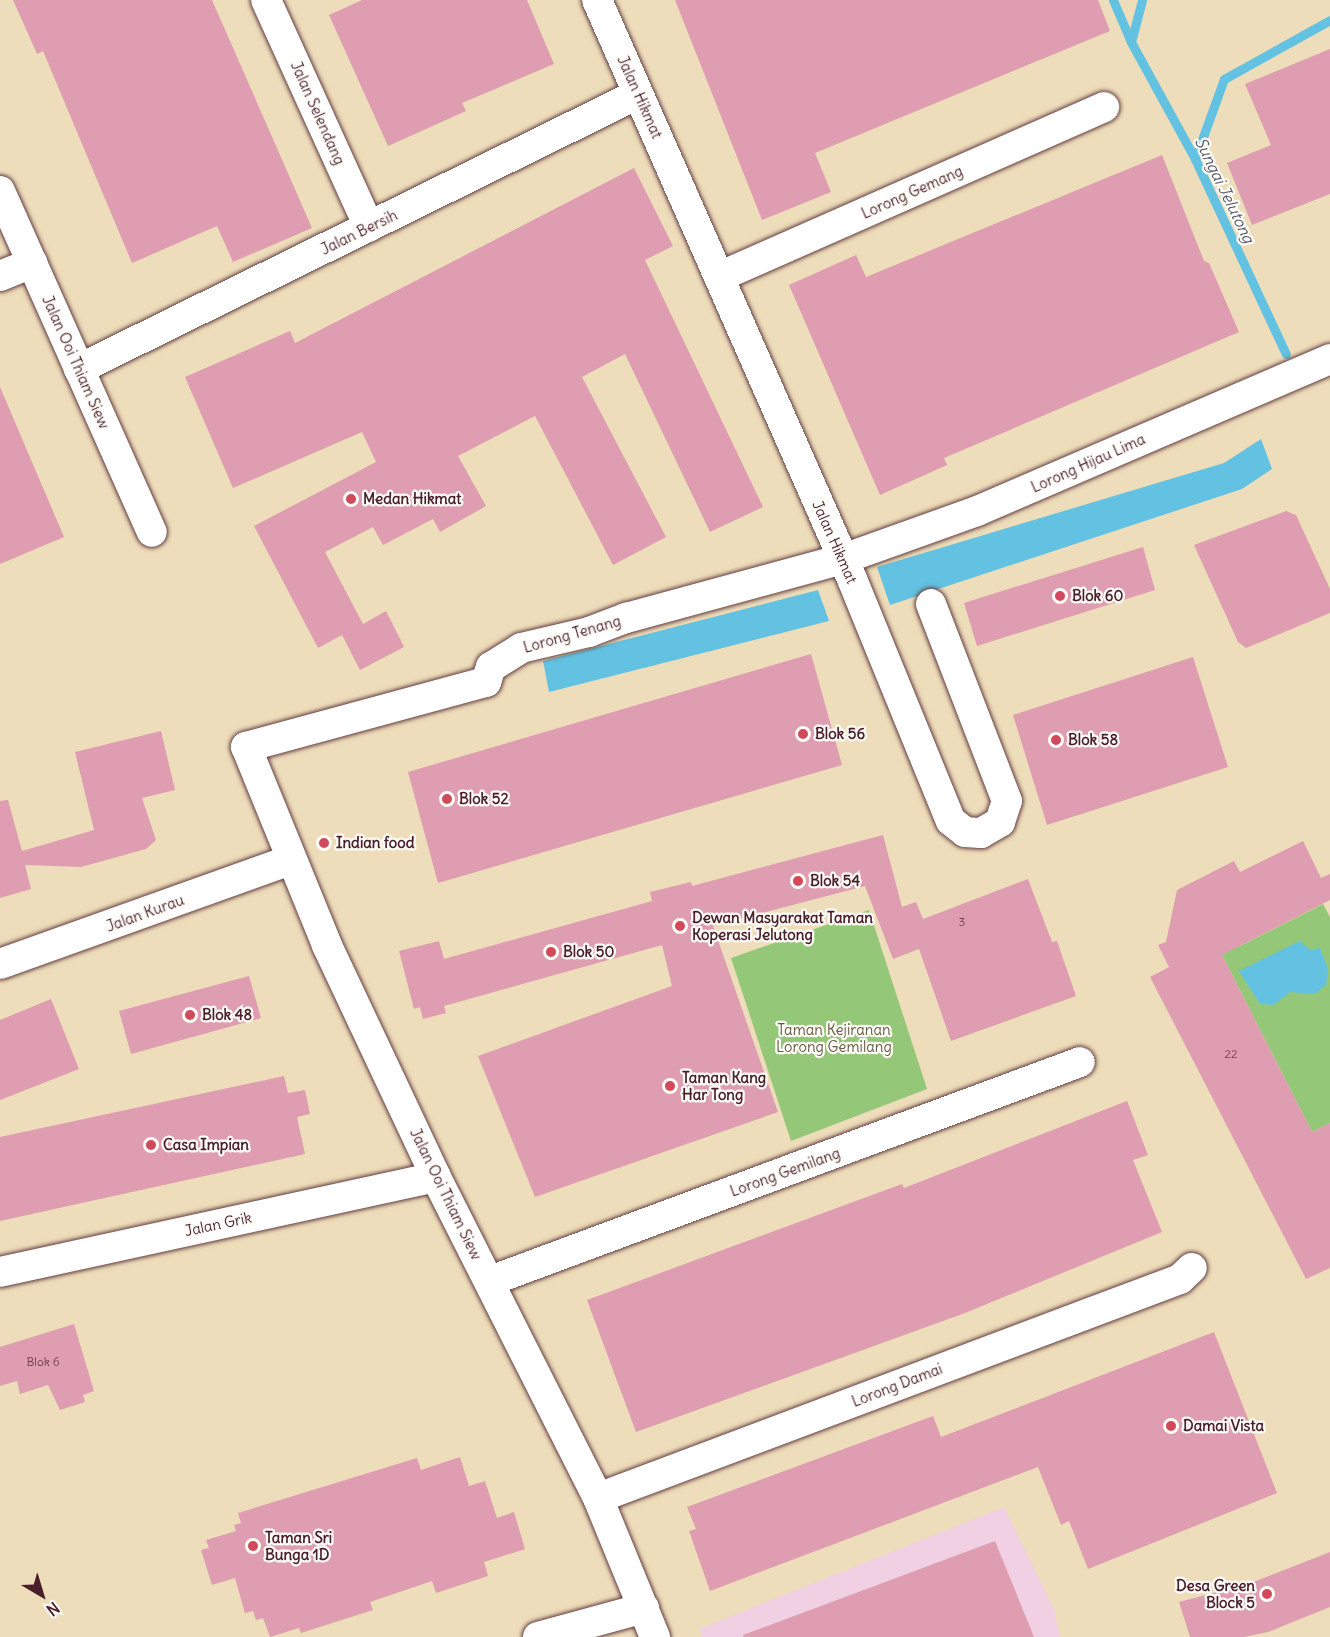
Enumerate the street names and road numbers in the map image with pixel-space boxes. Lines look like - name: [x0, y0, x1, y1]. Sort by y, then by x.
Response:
- street label: Jalan Hikmat: [614, 53, 666, 141]
- street label: Jalan Selendang: [287, 58, 349, 168]
- street label: Lorong Gemang: [858, 162, 966, 222]
- street label: Jalan Bersih: [318, 206, 400, 258]
- street label: Jalan Ooi Thiam Siew: [38, 293, 114, 431]
- street label: Lorong Hijau Lima: [1028, 430, 1148, 496]
- street label: Jalan Hikmat: [809, 498, 861, 586]
- street label: Lorong Tenang: [521, 611, 623, 657]
- street label: Jalan Kurau: [104, 891, 186, 935]
- street label: Jalan Ooi Thiam Siew: [406, 1125, 486, 1263]
- street label: Lorong Gemilang: [727, 1144, 843, 1200]
- street label: Jalan Grik: [183, 1208, 253, 1240]
- street label: Lorong Damai: [849, 1359, 945, 1411]

